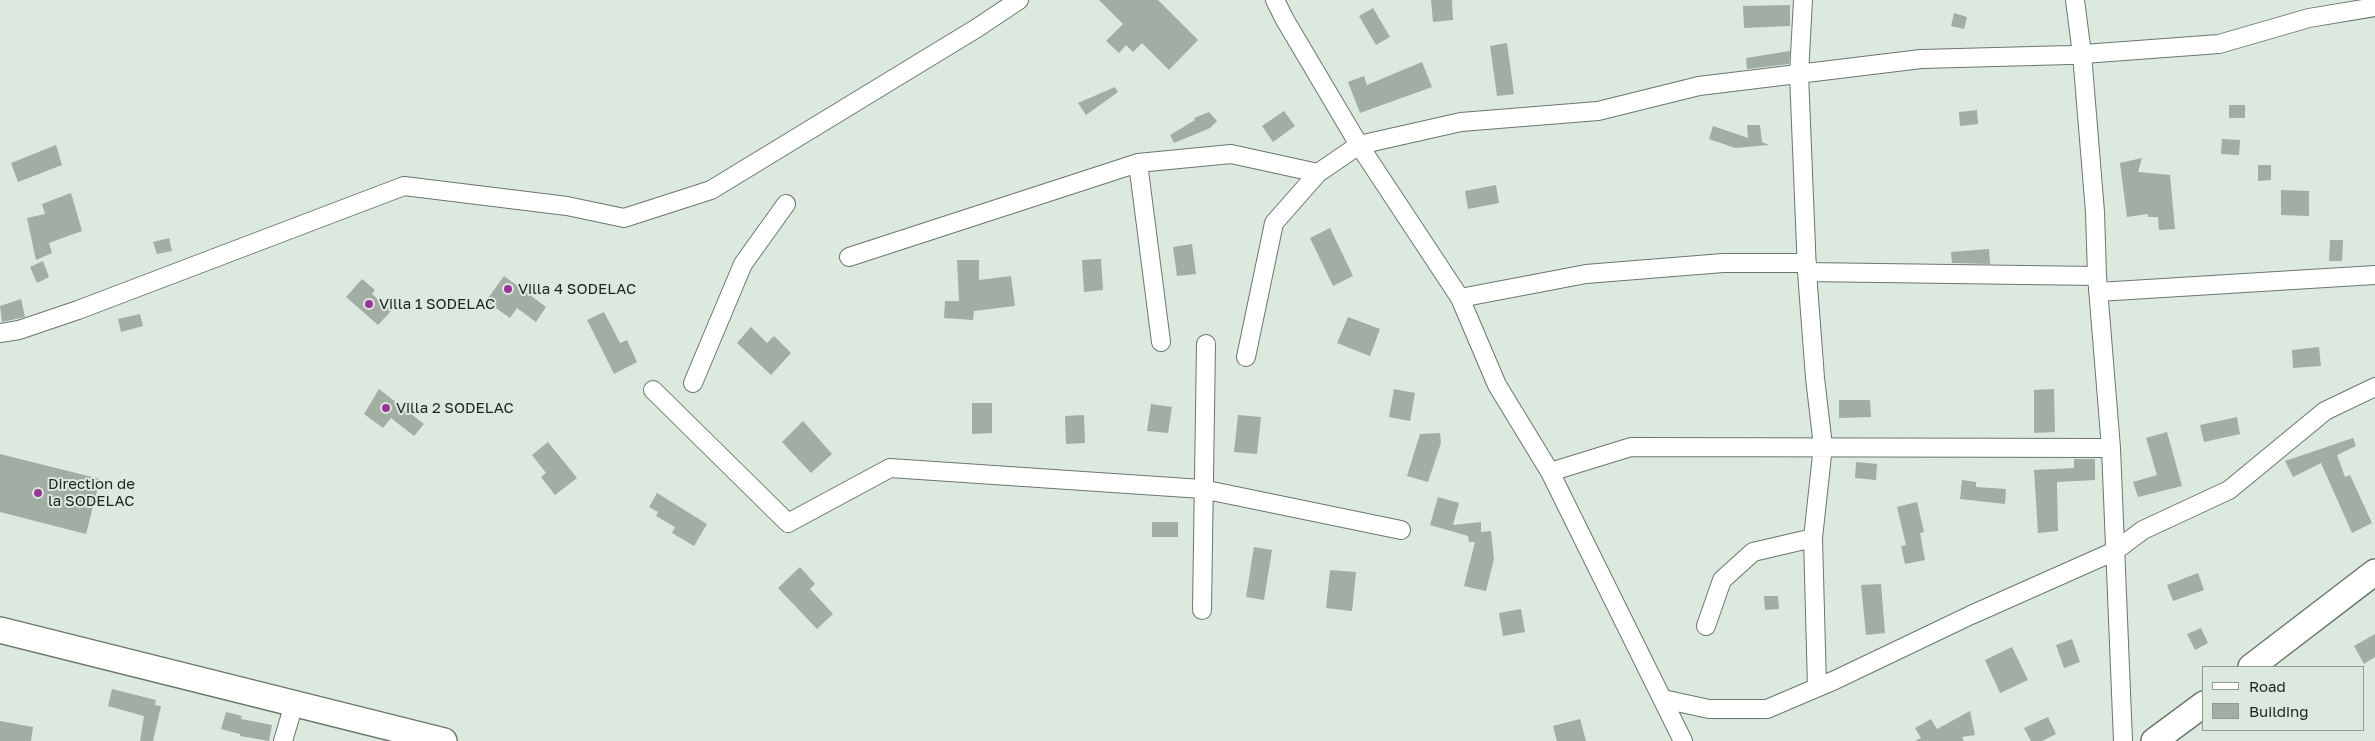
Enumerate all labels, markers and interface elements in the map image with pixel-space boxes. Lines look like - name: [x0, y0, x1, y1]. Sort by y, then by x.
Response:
- place label: Villa 4 SODELAC: [518, 280, 636, 298]
- marker: Villa 4 SODELAC: [502, 283, 514, 295]
- place label: Villa 1 SODELAC: [379, 295, 495, 313]
- marker: Villa 1 SODELAC: [363, 298, 375, 310]
- place label: Villa 2 SODELAC: [396, 399, 514, 417]
- marker: Villa 2 SODELAC: [380, 402, 392, 414]
- place label: Direction de la SODELAC: [48, 475, 135, 510]
- marker: Direction de la SODELAC: [32, 487, 44, 499]
- legend: [2202, 666, 2365, 731]
- text: Road: [2249, 677, 2286, 695]
- text: Building: [2249, 702, 2309, 720]

